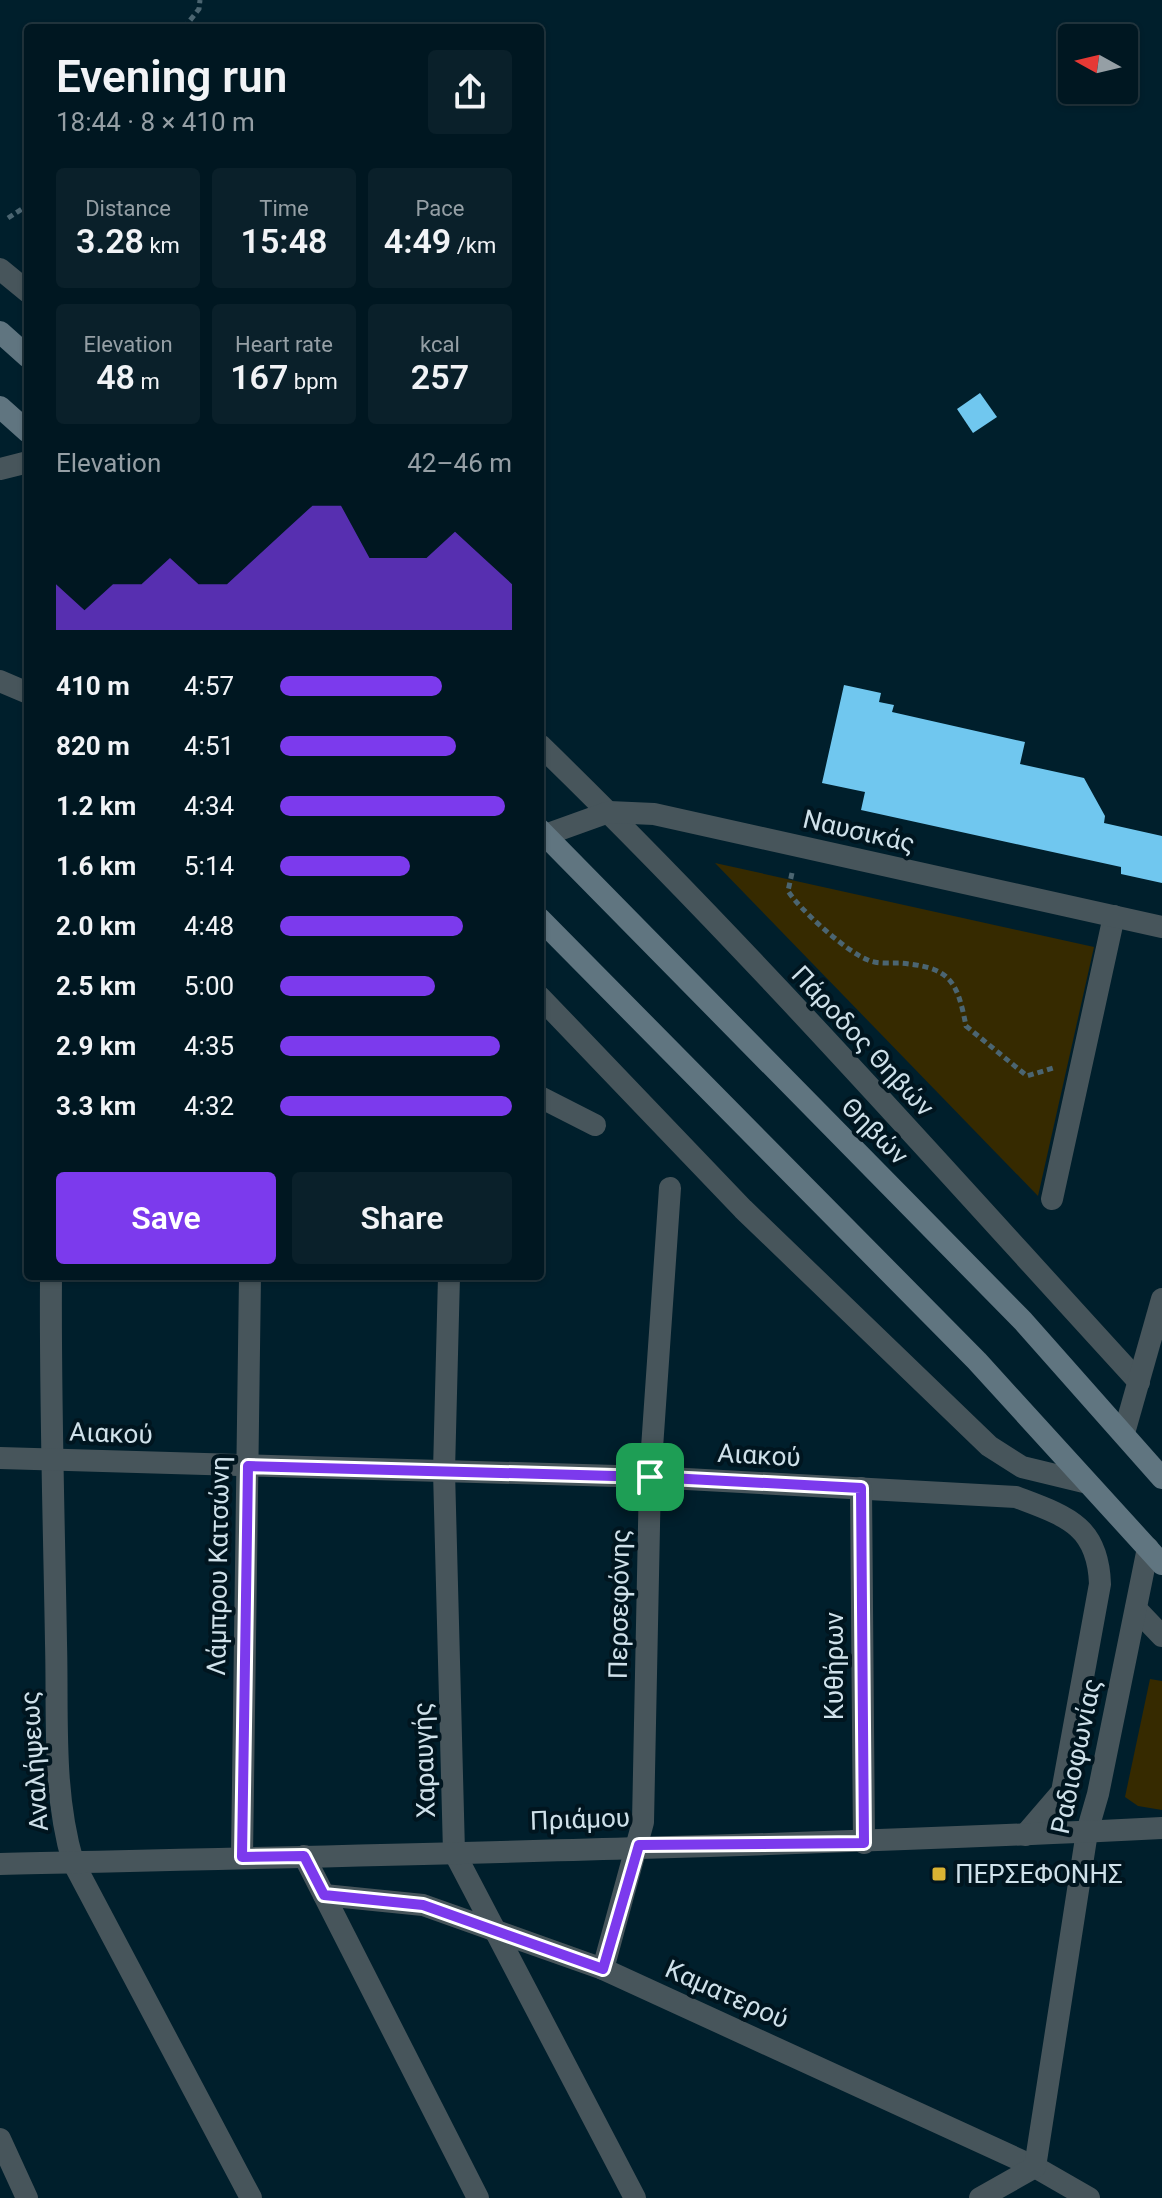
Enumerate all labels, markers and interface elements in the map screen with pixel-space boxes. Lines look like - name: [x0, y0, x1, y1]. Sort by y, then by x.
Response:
- north arrow: [1058, 24, 1138, 104]
- map controls: [1058, 24, 1138, 104]
- button: share: [428, 50, 512, 134]
- text: Evening run: [56, 51, 287, 103]
- text: 18:44 · 8 × 410 m: [56, 107, 255, 137]
- text: Distance: [85, 196, 171, 221]
- text: Time: [259, 196, 309, 221]
- text: Pace: [416, 196, 464, 221]
- text: 3.28: [76, 221, 144, 261]
- text: 15:48: [241, 221, 327, 261]
- text: 4:49: [384, 221, 451, 261]
- text: km: [144, 233, 180, 258]
- text: /km: [451, 233, 496, 258]
- text: Elevation: [83, 332, 173, 357]
- text: Heart rate: [235, 332, 333, 357]
- text: kcal: [420, 332, 460, 357]
- text: 48: [96, 357, 135, 397]
- text: 167: [230, 357, 288, 397]
- text: 257: [411, 357, 469, 397]
- text: m: [135, 369, 160, 394]
- text: bpm: [288, 369, 338, 394]
- text: Elevation: [56, 448, 161, 478]
- text: 42–46 m: [407, 448, 512, 478]
- text: 410 m: [56, 671, 130, 701]
- text: 4:57: [184, 671, 234, 701]
- text: 820 m: [56, 731, 130, 761]
- text: 4:51: [184, 731, 234, 761]
- text: 1.2 km: [56, 791, 136, 821]
- text: 4:34: [184, 791, 234, 821]
- street label: Ναυσικάς: [800, 804, 918, 858]
- text: 1.6 km: [56, 851, 136, 881]
- text: 5:14: [184, 851, 234, 881]
- text: 2.0 km: [56, 911, 136, 941]
- text: 4:48: [184, 911, 234, 941]
- street label: Πάροδος Θηβών: [786, 960, 941, 1123]
- text: 2.5 km: [56, 971, 136, 1001]
- text: 5:00: [184, 971, 234, 1001]
- text: 2.9 km: [56, 1031, 136, 1061]
- text: 4:35: [184, 1031, 234, 1061]
- text: 3.3 km: [56, 1091, 136, 1121]
- text: 4:32: [184, 1091, 234, 1121]
- street label: Θηβών: [835, 1091, 915, 1171]
- button: Save: [56, 1172, 276, 1264]
- button: Share: [292, 1172, 512, 1264]
- street label: Αιακού: [69, 1417, 153, 1449]
- street label: Αιακού: [717, 1438, 801, 1472]
- pin: [616, 1443, 684, 1511]
- icon: arrive: [628, 1455, 672, 1499]
- street label: Λάμπρου Κατσώνη: [201, 1456, 235, 1676]
- street label: Περσεφόνης: [603, 1529, 635, 1679]
- street label: Κυθήρων: [819, 1611, 849, 1720]
- street label: Ραδιοφωνίας: [1045, 1675, 1107, 1837]
- street label: Αναλήψεως: [14, 1690, 54, 1832]
- street label: Χαραυγής: [407, 1701, 441, 1819]
- street label: Πριάμου: [530, 1802, 630, 1836]
- place label: ΠΕΡΣΕΦΟΝΗΣ: [955, 1859, 1123, 1889]
- marker: ΠΕΡΣΕΦΟΝΗΣ: [930, 1865, 948, 1883]
- street label: Καματερού: [661, 1954, 793, 2034]

